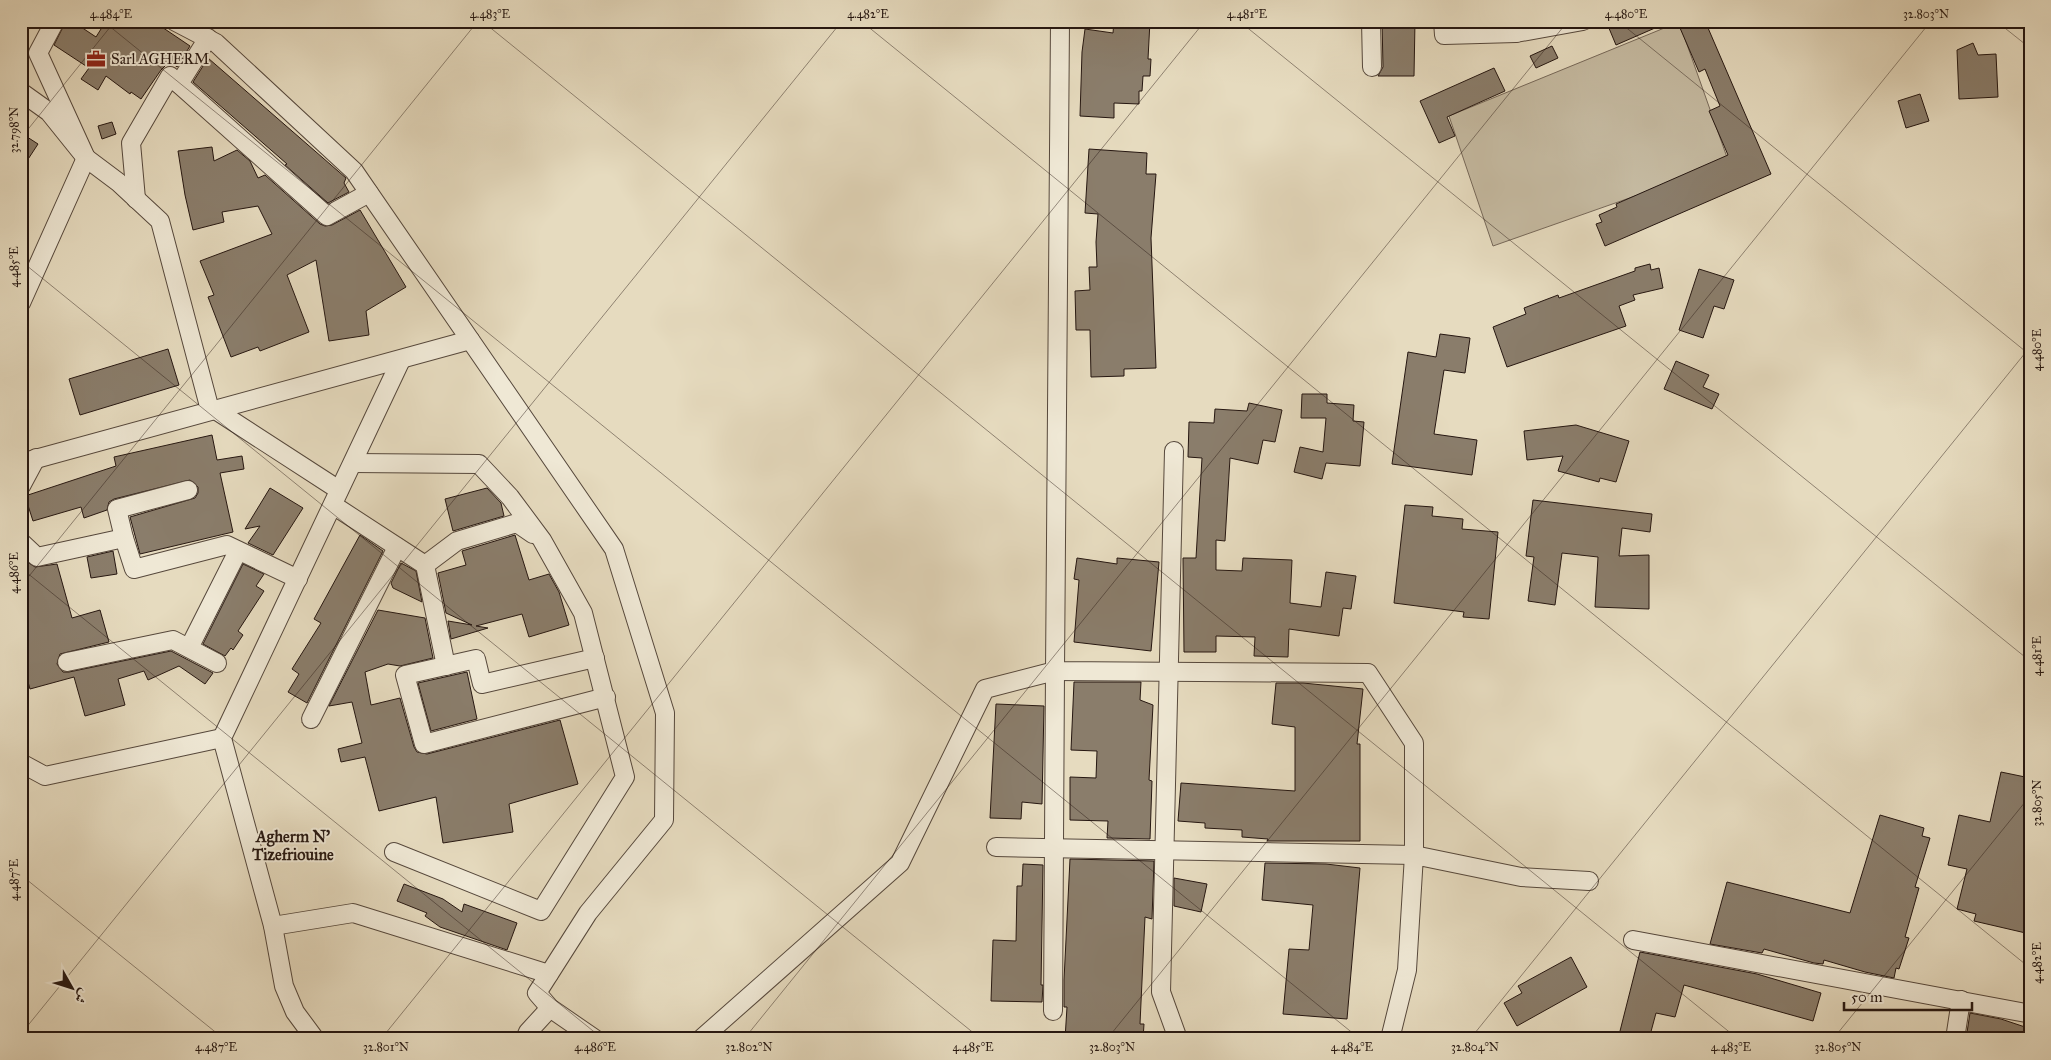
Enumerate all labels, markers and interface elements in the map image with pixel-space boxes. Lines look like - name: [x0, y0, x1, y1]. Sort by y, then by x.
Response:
- text: 4.484°E: [90, 7, 133, 21]
- text: 4.483°E: [470, 7, 511, 21]
- text: 4.482°E: [847, 7, 889, 21]
- text: 4.481°E: [1227, 7, 1268, 21]
- text: 4.480°E: [1605, 7, 1648, 21]
- text: 32.803°N: [1903, 7, 1949, 21]
- office icon: Sarl AGHERM: [85, 48, 107, 70]
- place label: Sarl AGHERM: [111, 50, 209, 68]
- text: 32.798°N: [7, 107, 21, 153]
- text: 4.485°E: [7, 246, 21, 288]
- text: 4.480°E: [2030, 328, 2044, 371]
- text: 4.486°E: [7, 552, 21, 594]
- text: 4.481°E: [2030, 635, 2044, 676]
- text: 32.805°N: [2030, 780, 2044, 826]
- district label: Agherm N' Tizefriouine: [251, 827, 334, 864]
- text: 4.487°E: [7, 859, 21, 901]
- text: 4.482°E: [2030, 942, 2044, 984]
- north arrow: [48, 962, 98, 1012]
- scale bar: [1844, 980, 1971, 1012]
- text: ش: [71, 985, 93, 1007]
- text: 50 m: [1851, 988, 1883, 1006]
- text: 4.487°E: [195, 1040, 237, 1054]
- text: 32.801°N: [363, 1040, 409, 1054]
- text: 4.486°E: [574, 1040, 616, 1054]
- text: 32.802°N: [725, 1040, 773, 1054]
- text: 4.485°E: [952, 1040, 994, 1054]
- text: 32.803°N: [1089, 1040, 1135, 1054]
- text: 4.484°E: [1331, 1040, 1374, 1054]
- text: 32.804°N: [1451, 1040, 1499, 1054]
- text: 4.483°E: [1711, 1040, 1752, 1054]
- text: 32.805°N: [1815, 1040, 1861, 1054]

